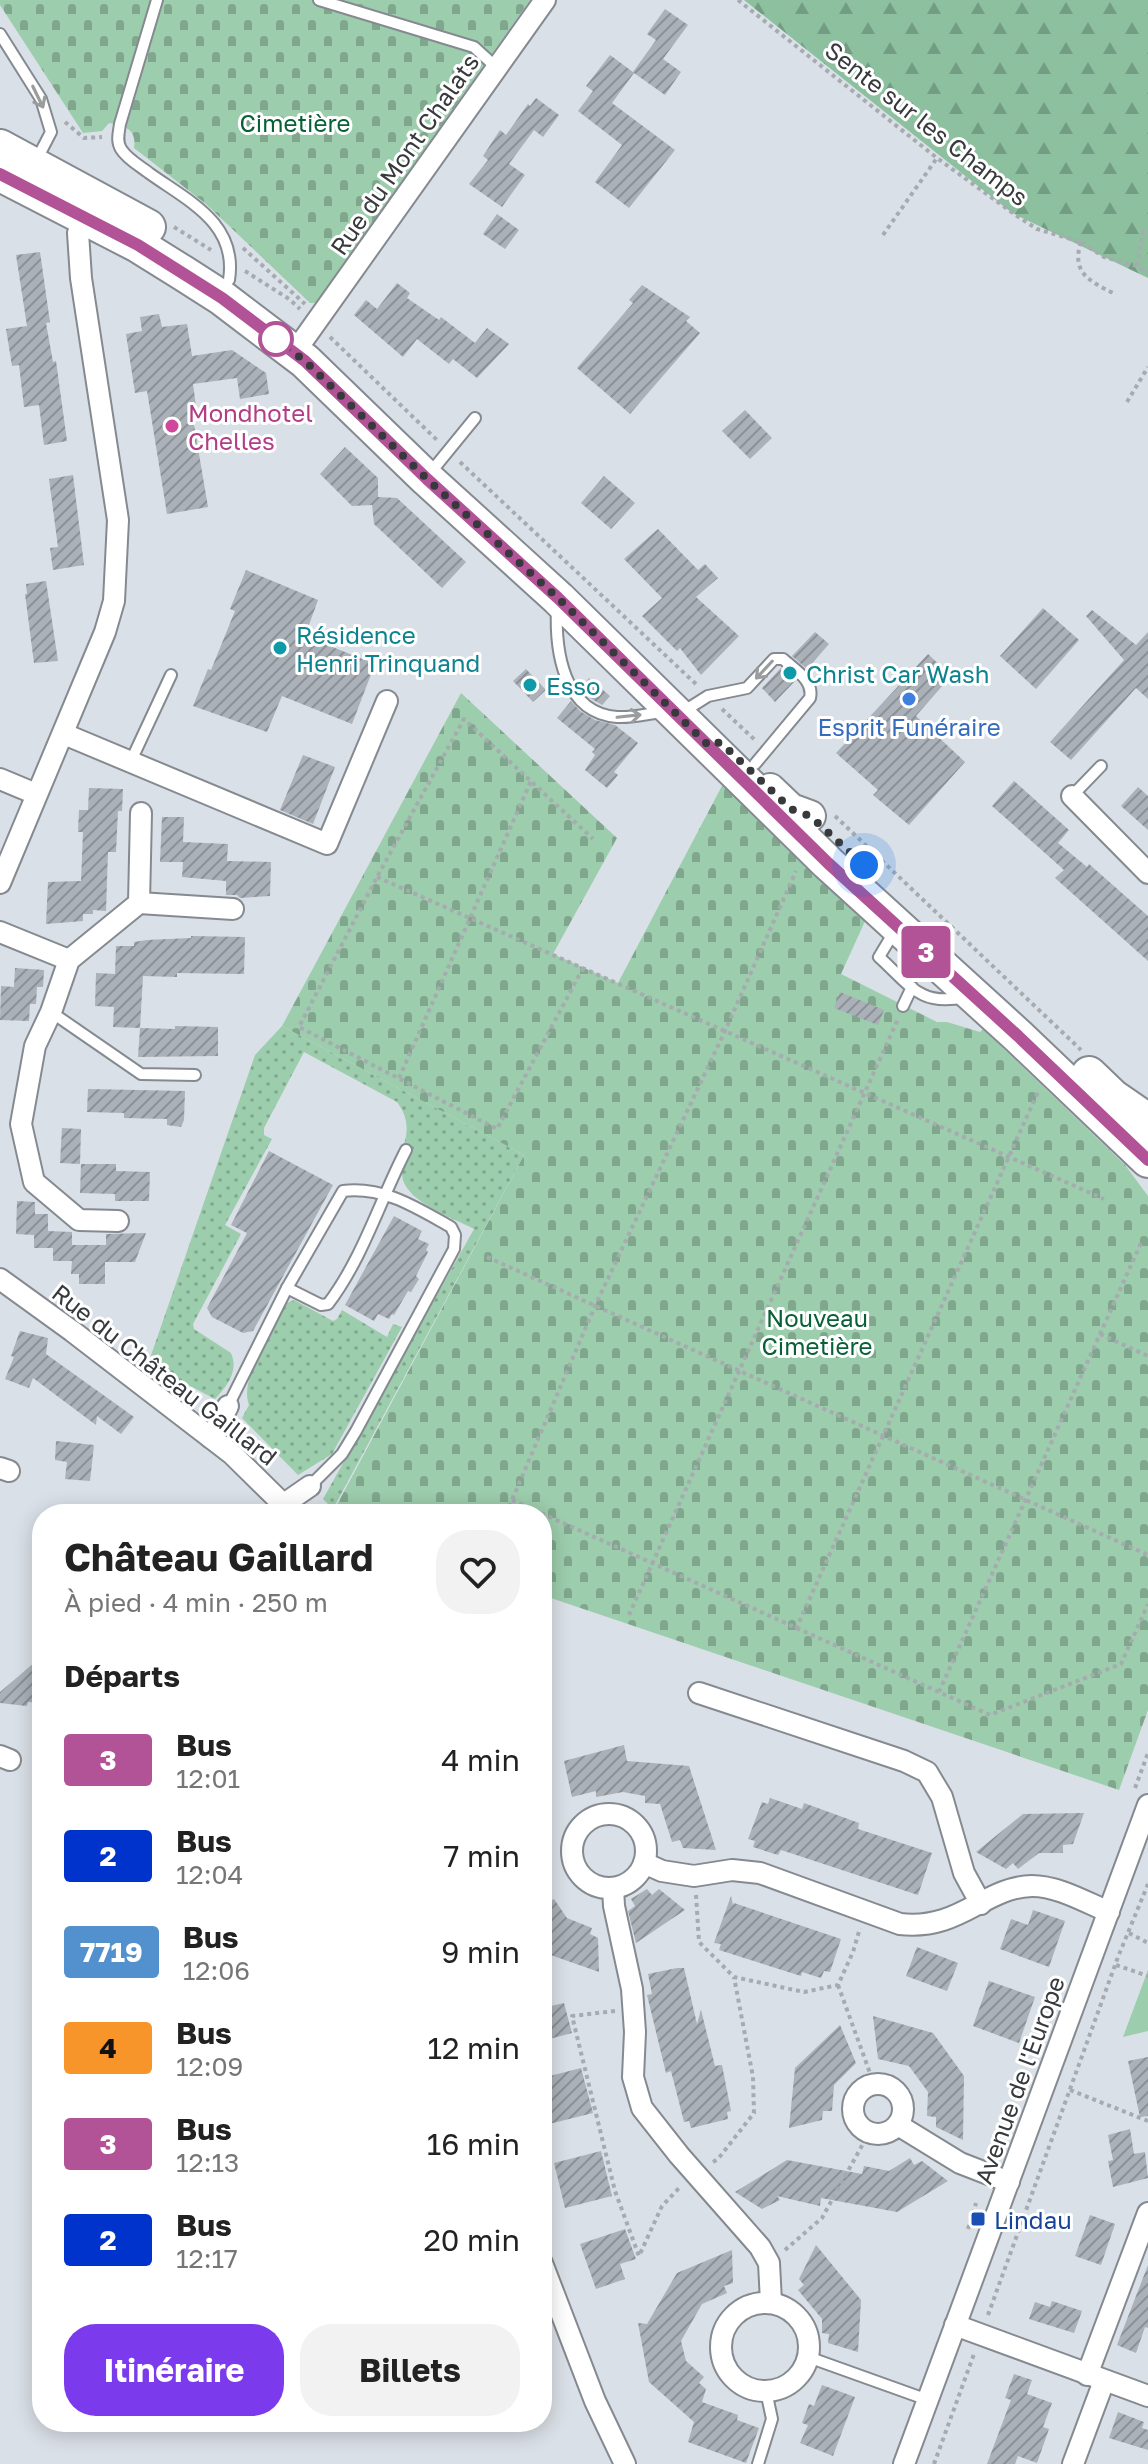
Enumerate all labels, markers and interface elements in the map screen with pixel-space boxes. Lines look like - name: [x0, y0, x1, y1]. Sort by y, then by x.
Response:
- street label: Sente sur les Champs: [820, 35, 1034, 211]
- street label: Rue du Mont Chalats: [324, 48, 484, 260]
- one-way arrow: [30, 85, 46, 109]
- park label: Cimetière: [240, 108, 350, 137]
- unlabelled marker: [259, 322, 293, 356]
- place label: Mondhotel Chelles: [188, 398, 313, 455]
- marker: Mondhotel Chelles: [163, 417, 181, 435]
- place label: Résidence Henri Trinquand: [296, 620, 480, 677]
- marker: Résidence Henri Trinquand: [271, 639, 289, 657]
- place label: Christ Car Wash: [806, 659, 990, 688]
- one-way arrow: [754, 660, 773, 680]
- marker: Christ Car Wash: [781, 664, 799, 682]
- place label: Esso: [546, 671, 600, 700]
- marker: Esso: [521, 676, 539, 694]
- marker: Esprit Funéraire: [900, 690, 918, 708]
- one-way arrow: [616, 708, 642, 723]
- place label: Esprit Funéraire: [817, 712, 1001, 741]
- your location: [844, 845, 884, 885]
- line badge: 3: [900, 926, 952, 978]
- text: 3: [917, 935, 935, 968]
- street label: Rue du Château Gaillard: [47, 1277, 283, 1471]
- park label: Nouveau Cimetière: [762, 1303, 872, 1360]
- button: heart: [436, 1530, 520, 1614]
- text: Château Gaillard: [64, 1534, 373, 1579]
- text: À pied · 4 min · 250 m: [64, 1587, 328, 1618]
- text: Départs: [64, 1658, 180, 1694]
- text: Bus: [176, 1727, 232, 1763]
- text: 4 min: [441, 1742, 520, 1778]
- text: 3: [99, 1743, 117, 1776]
- text: 12:01: [176, 1763, 240, 1794]
- text: Bus: [176, 1823, 232, 1859]
- text: 7 min: [444, 1838, 520, 1874]
- text: 2: [99, 1839, 117, 1872]
- text: 12:04: [176, 1859, 243, 1890]
- text: Bus: [183, 1919, 239, 1955]
- text: 9 min: [441, 1934, 520, 1970]
- text: 7719: [80, 1935, 143, 1968]
- text: 12:06: [183, 1955, 250, 1986]
- street label: Avenue de l'Europe: [968, 1972, 1070, 2188]
- text: Bus: [176, 2015, 232, 2051]
- text: 12 min: [428, 2030, 520, 2066]
- text: 4: [99, 2031, 117, 2064]
- text: 12:09: [176, 2051, 243, 2082]
- text: Bus: [176, 2111, 232, 2147]
- text: 16 min: [427, 2126, 520, 2162]
- text: 3: [99, 2127, 117, 2160]
- text: 12:13: [176, 2147, 239, 2178]
- place label: Lindau: [994, 2205, 1072, 2234]
- text: Bus: [176, 2207, 232, 2243]
- marker: Lindau: [969, 2210, 987, 2228]
- text: 20 min: [423, 2222, 520, 2258]
- text: 2: [99, 2223, 117, 2256]
- text: 12:17: [176, 2243, 238, 2274]
- button: Itinéraire: [64, 2324, 284, 2416]
- button: Billets: [300, 2324, 520, 2416]

